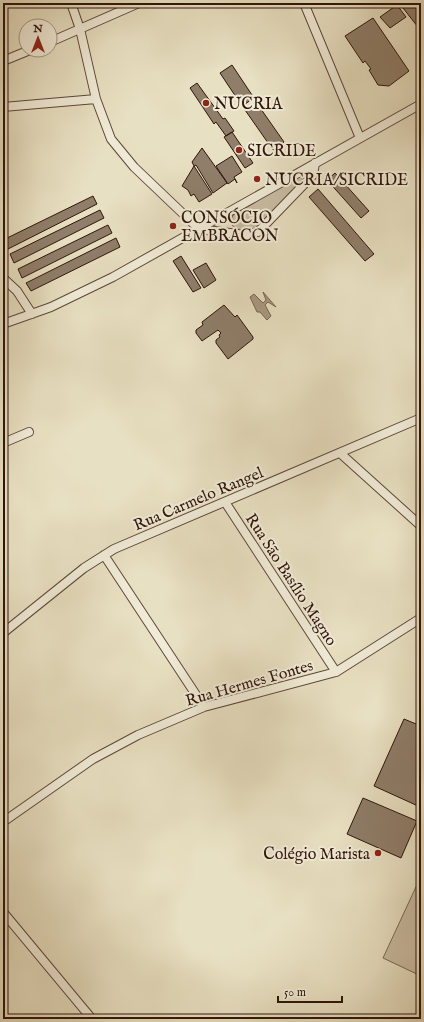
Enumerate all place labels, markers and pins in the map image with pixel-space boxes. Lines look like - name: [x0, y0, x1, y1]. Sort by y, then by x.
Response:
- place label: NUCRIA: [214, 95, 284, 115]
- marker: NUCRIA: [201, 98, 211, 108]
- place label: SICRIDE: [247, 142, 316, 162]
- marker: SICRIDE: [234, 145, 244, 155]
- place label: NUCRIA/SICRIDE: [265, 171, 408, 191]
- marker: NUCRIA/SICRIDE: [252, 174, 262, 184]
- place label: CONSÓCIO EMBRACON: [181, 207, 279, 247]
- marker: CONSÓCIO EMBRACON: [168, 221, 178, 231]
- place label: Colégio Marista: [263, 845, 370, 865]
- marker: Colégio Marista: [373, 848, 383, 858]

